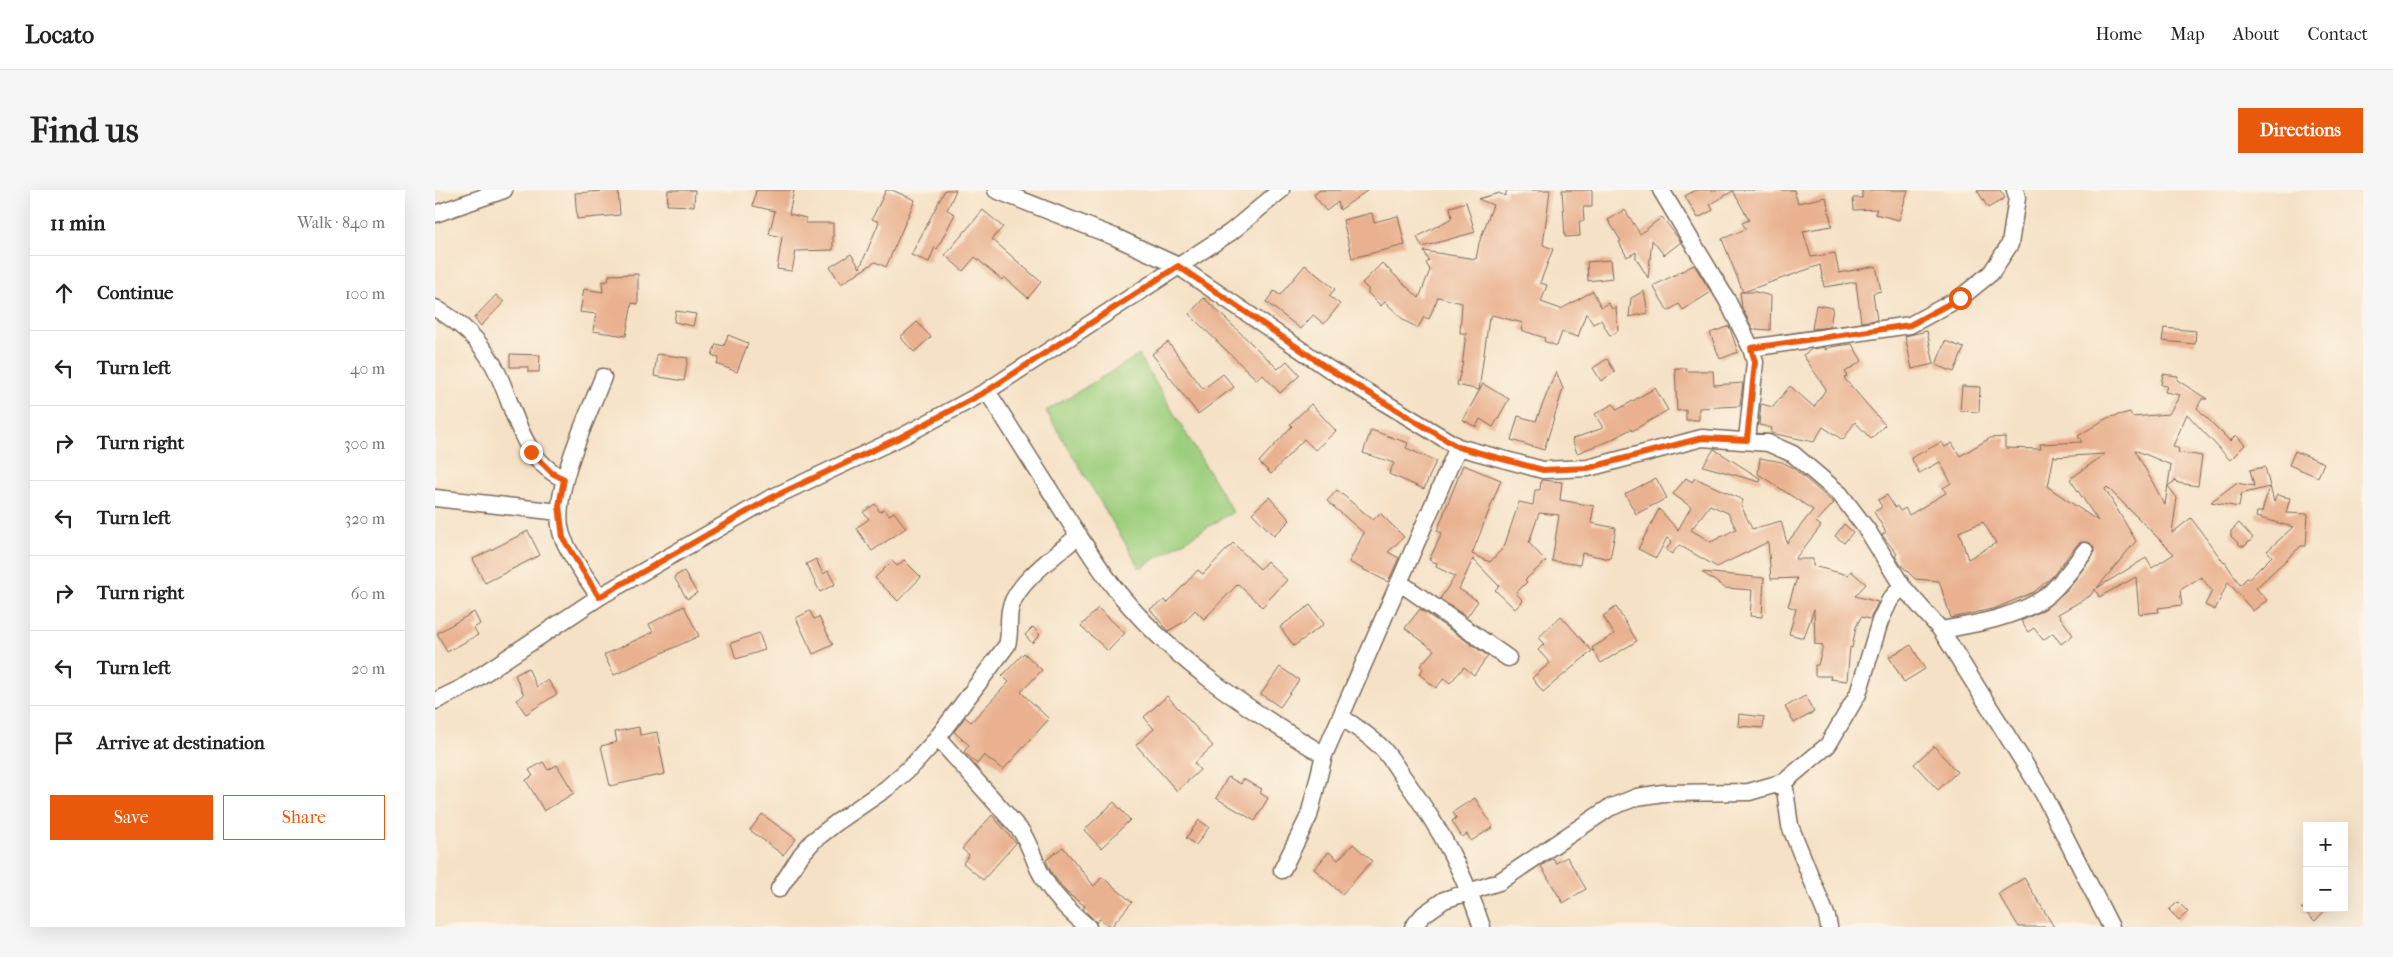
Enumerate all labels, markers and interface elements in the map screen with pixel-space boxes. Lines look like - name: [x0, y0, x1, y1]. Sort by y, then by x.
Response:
- text: Locato: [25, 21, 94, 49]
- text: Home: [2095, 24, 2142, 45]
- text: Map: [2170, 24, 2205, 45]
- text: About: [2233, 24, 2279, 45]
- text: Contact: [2307, 24, 2368, 45]
- button: Directions: [2238, 108, 2363, 153]
- text: Find us: [30, 110, 139, 151]
- text: 11 min: [50, 211, 105, 235]
- text: Walk · 840 m: [297, 213, 385, 232]
- icon: ahead: [50, 279, 78, 307]
- text: Continue: [97, 282, 173, 304]
- text: 100 m: [345, 284, 385, 303]
- route start: [1949, 287, 1972, 310]
- icon: left: [50, 354, 78, 382]
- text: Turn left: [97, 357, 171, 379]
- text: 40 m: [350, 359, 385, 378]
- icon: right: [50, 429, 78, 457]
- text: Turn right: [97, 432, 184, 454]
- text: 300 m: [344, 434, 385, 453]
- route end: [520, 441, 543, 464]
- icon: left: [50, 504, 78, 532]
- text: Turn left: [97, 507, 171, 529]
- text: 320 m: [345, 509, 385, 528]
- icon: right: [50, 579, 78, 607]
- text: Turn right: [97, 582, 184, 604]
- text: 60 m: [351, 584, 385, 603]
- icon: left: [50, 654, 78, 682]
- text: Turn left: [97, 657, 171, 679]
- text: 20 m: [351, 659, 385, 678]
- icon: arrive: [50, 729, 78, 757]
- text: Arrive at destination: [97, 732, 265, 754]
- button: Save: [50, 795, 213, 840]
- button: Share: [223, 795, 385, 840]
- map controls: [2303, 822, 2348, 912]
- button: +: [2303, 822, 2348, 867]
- button: −: [2303, 867, 2348, 912]

